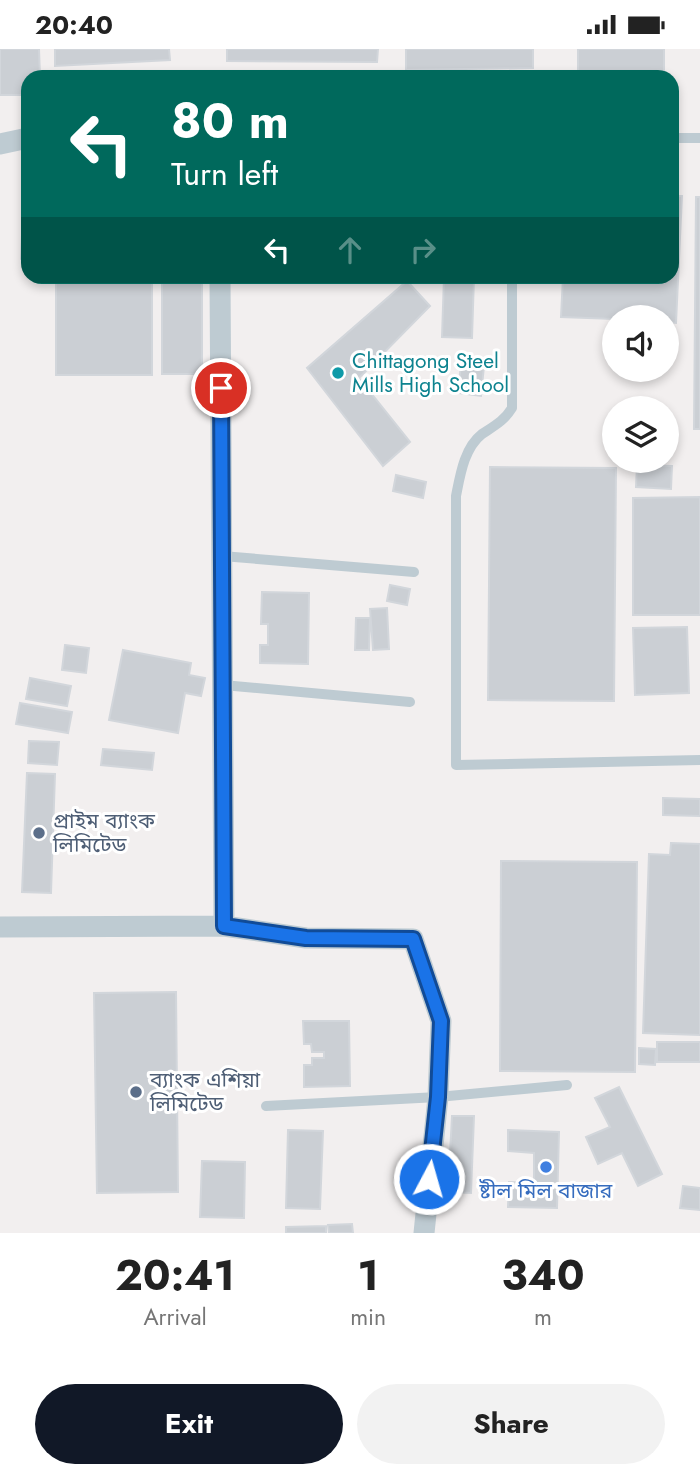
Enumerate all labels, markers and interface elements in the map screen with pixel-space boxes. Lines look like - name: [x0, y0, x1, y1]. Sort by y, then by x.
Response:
- text: 20:40: [35, 6, 113, 44]
- text: 80 m: [171, 86, 289, 156]
- icon: left: [56, 98, 147, 189]
- text: Turn left: [171, 151, 278, 197]
- icon: left: [258, 231, 296, 269]
- icon: ahead: [331, 231, 369, 269]
- icon: right: [404, 231, 442, 269]
- map controls: [602, 305, 679, 473]
- button: sound: [602, 305, 679, 382]
- place label: Chittagong Steel Mills High School: [352, 346, 509, 400]
- pin: [191, 358, 251, 418]
- marker: Chittagong Steel Mills High School: [330, 365, 346, 381]
- icon: arrive: [202, 369, 240, 407]
- button: layers: [602, 396, 679, 473]
- place label: প্রাইম ব্যাংক লিমিটেড: [52, 806, 156, 860]
- marker: প্রাইম ব্যাংক লিমিটেড: [31, 825, 47, 841]
- place label: ব্যাংক এশিয়া লিমিটেড: [149, 1065, 261, 1119]
- marker: ব্যাংক এশিয়া লিমিটেড: [128, 1084, 144, 1100]
- position arrow: [392, 1142, 466, 1216]
- marker: ষ্টীল মিল বাজার: [538, 1159, 554, 1175]
- place label: ষ্টীল মিল বাজার: [479, 1176, 613, 1206]
- text: 20:41: [115, 1245, 235, 1306]
- text: 1: [357, 1245, 379, 1306]
- text: 340: [501, 1245, 585, 1306]
- text: Arrival: [143, 1300, 207, 1334]
- text: min: [350, 1300, 386, 1334]
- text: m: [534, 1300, 552, 1334]
- button: Exit: [35, 1384, 343, 1464]
- button: Share: [357, 1384, 665, 1464]

